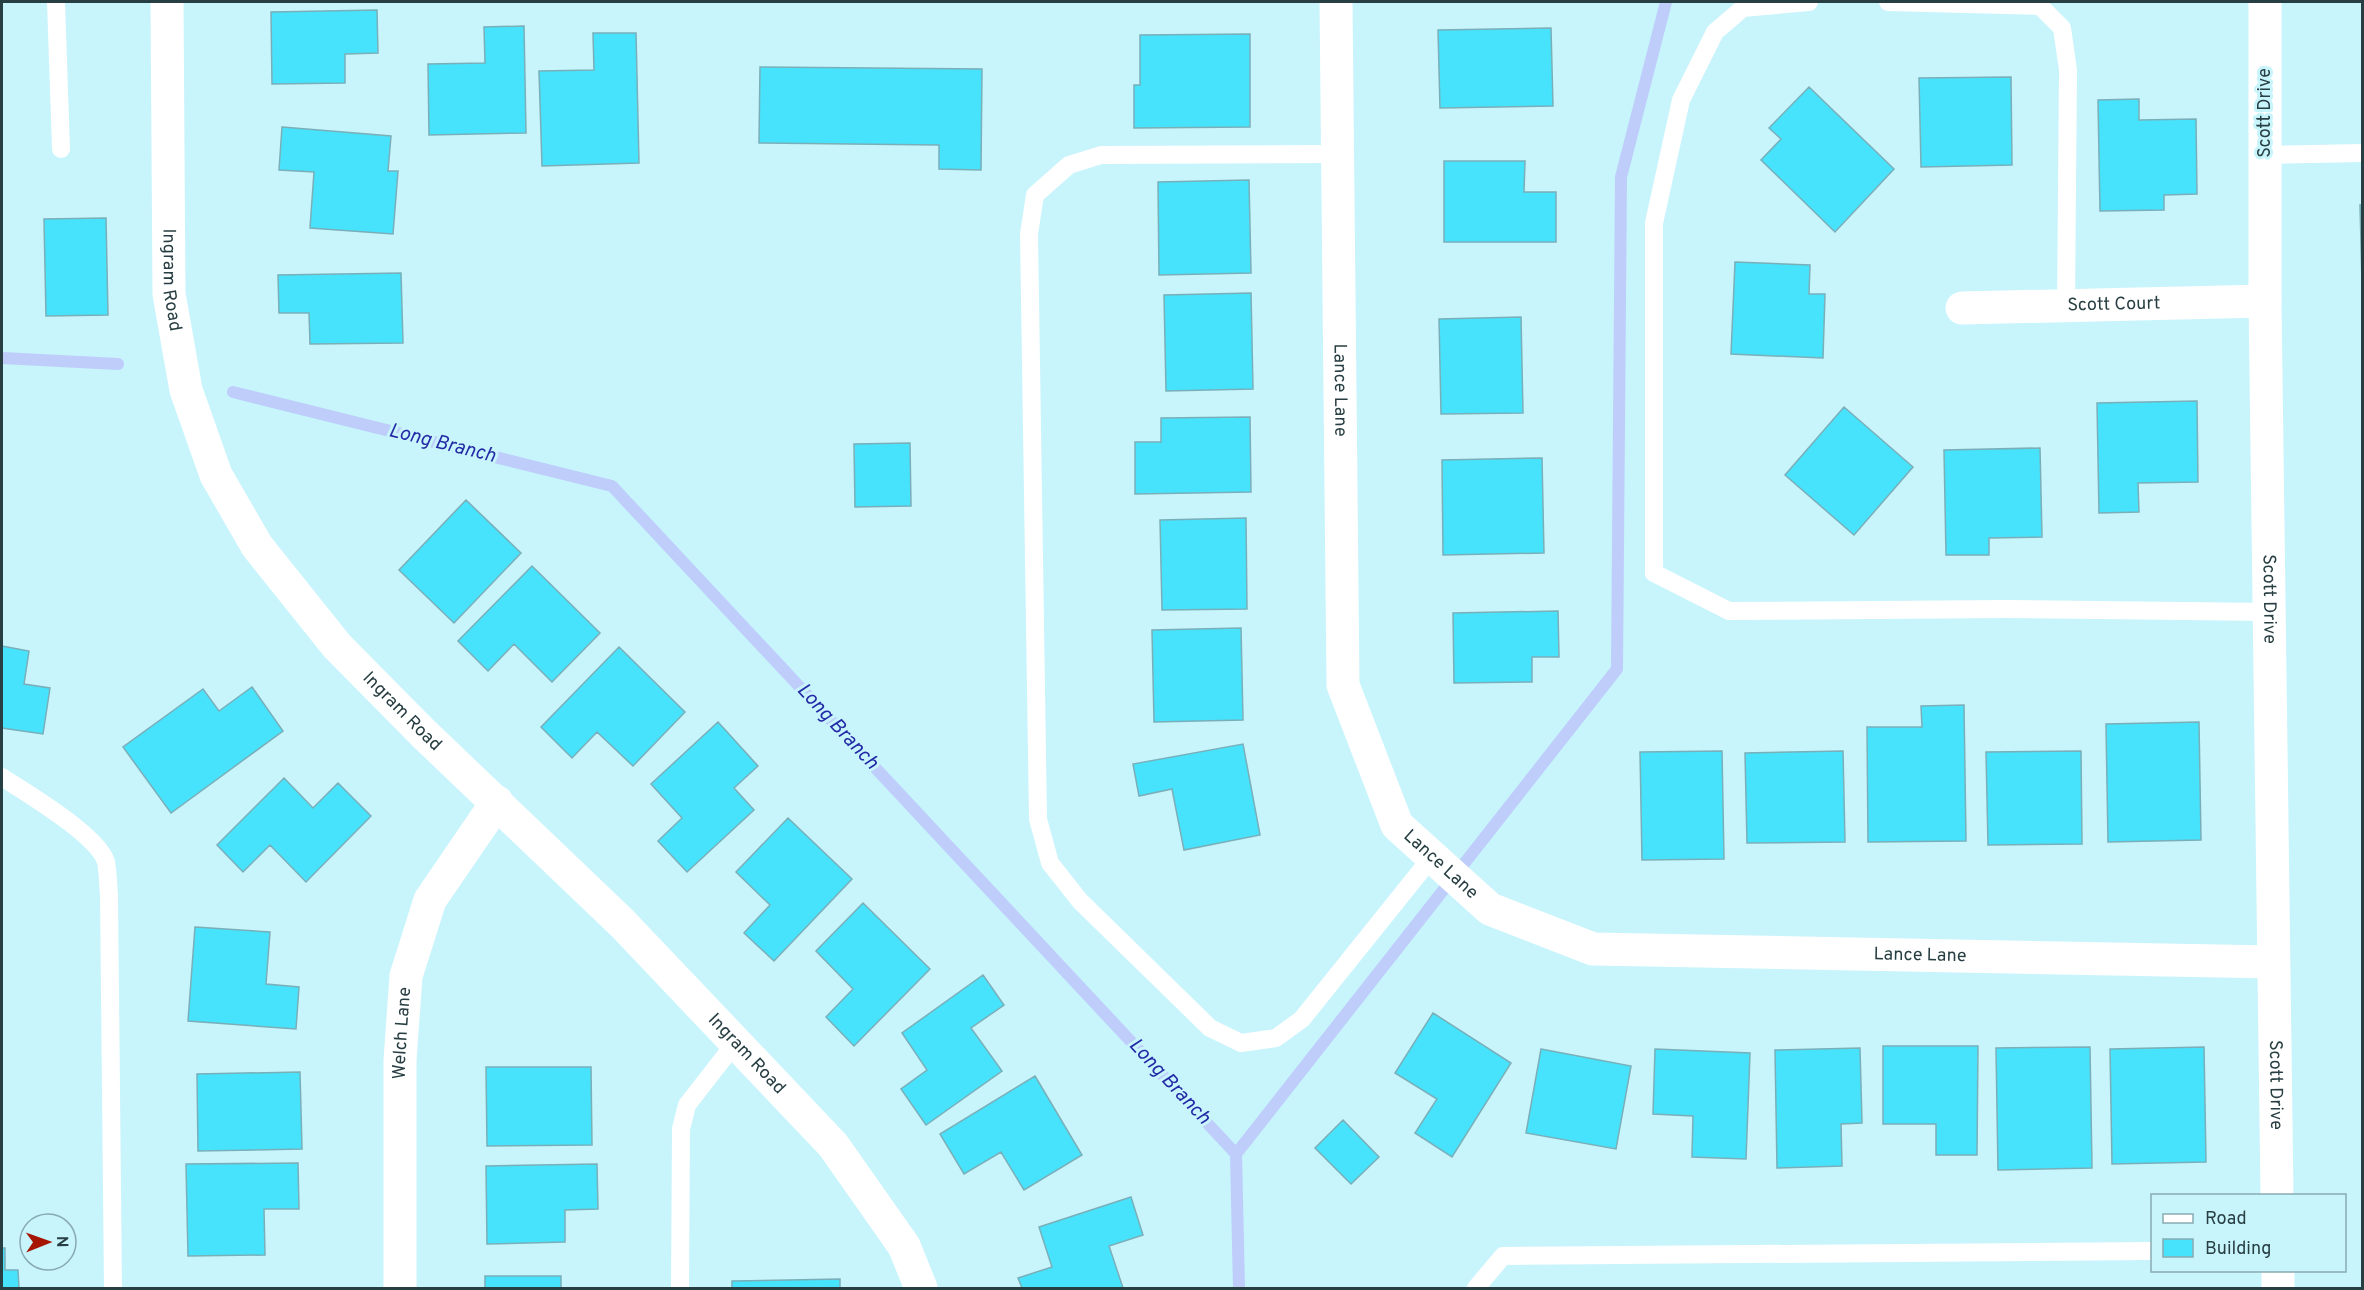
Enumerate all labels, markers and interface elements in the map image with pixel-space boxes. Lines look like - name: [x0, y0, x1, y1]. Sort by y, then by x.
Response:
- street label: Scott Drive: [2254, 68, 2277, 158]
- street label: Ingram Road: [157, 228, 187, 333]
- street label: Scott Court: [2067, 292, 2161, 317]
- street label: Lance Lane: [1328, 343, 1352, 437]
- water label: Long Branch: [386, 418, 498, 470]
- street label: Scott Drive: [2257, 554, 2281, 644]
- street label: Ingram Road: [357, 667, 447, 756]
- water label: Long Branch: [790, 678, 884, 776]
- street label: Lance Lane: [1398, 825, 1483, 904]
- street label: Lance Lane: [1873, 943, 1967, 968]
- street label: Welch Lane: [388, 986, 417, 1079]
- street label: Ingram Road: [703, 1009, 791, 1099]
- water label: Long Branch: [1122, 1033, 1216, 1131]
- street label: Scott Drive: [2263, 1040, 2288, 1130]
- legend: [2151, 1194, 2346, 1272]
- text: Road: [2205, 1208, 2247, 1231]
- north arrow: [18, 1212, 78, 1272]
- text: N: [51, 1236, 71, 1248]
- text: Building: [2205, 1238, 2271, 1261]

